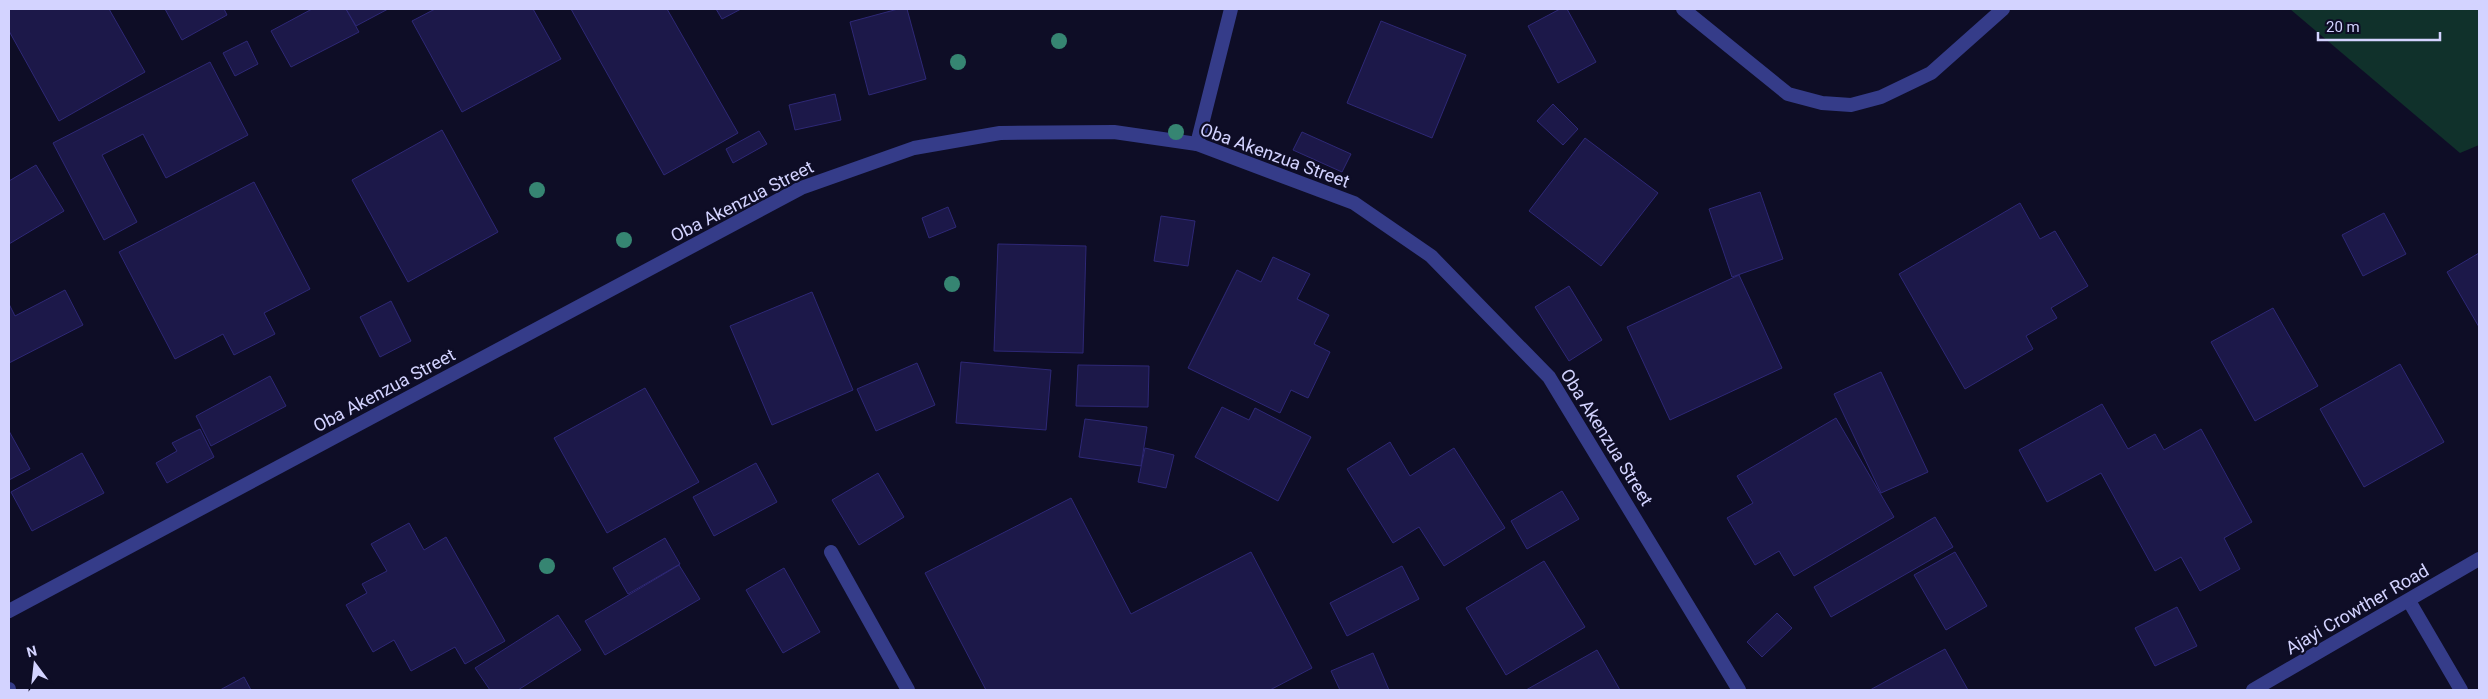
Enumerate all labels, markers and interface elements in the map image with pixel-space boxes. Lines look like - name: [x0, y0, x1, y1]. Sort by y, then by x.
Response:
- scale bar: [2318, 10, 2440, 42]
- text: 20 m: [2326, 18, 2360, 36]
- street label: Oba Akenzua Street: [1197, 118, 1353, 192]
- street label: Oba Akenzua Street: [667, 156, 817, 246]
- street label: Oba Akenzua Street: [310, 344, 459, 436]
- street label: Oba Akenzua Street: [1556, 365, 1658, 509]
- street label: Ajayi Crowther Road: [2282, 559, 2432, 659]
- north arrow: [10, 639, 60, 689]
- text: N: [25, 642, 38, 660]

